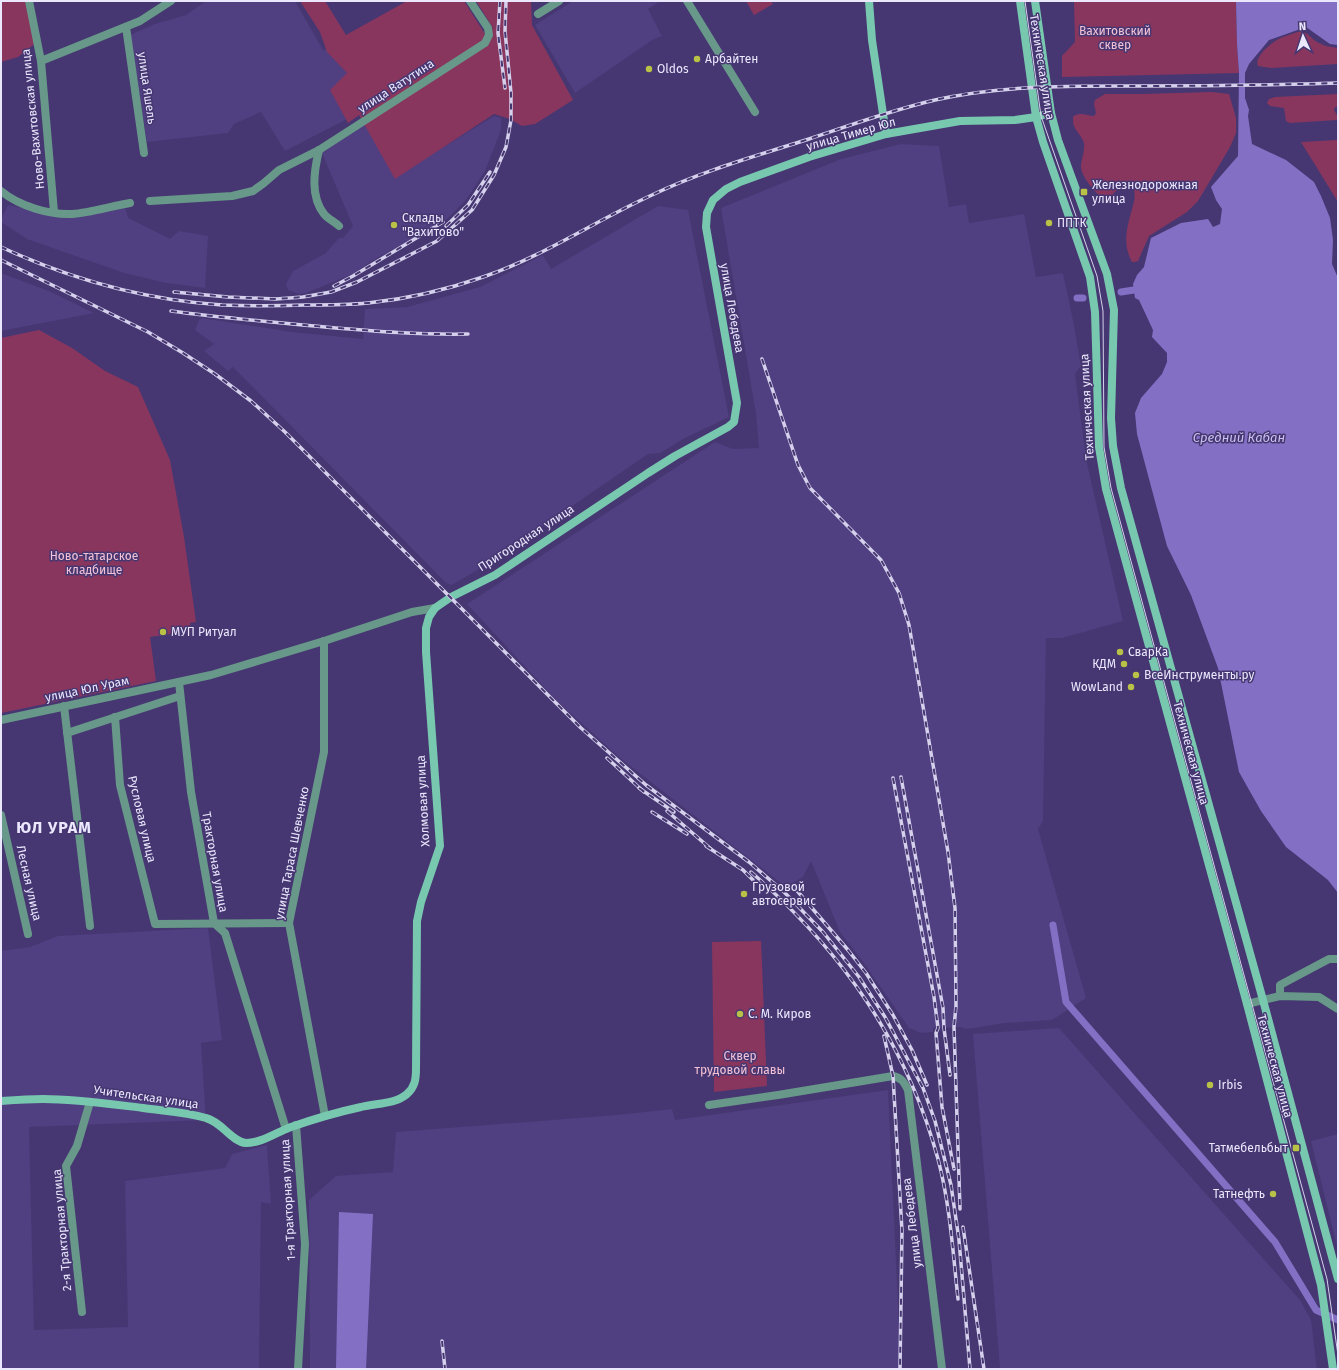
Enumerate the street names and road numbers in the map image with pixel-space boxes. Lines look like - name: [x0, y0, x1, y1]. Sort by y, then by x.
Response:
- street label: Техническая улица: [1027, 13, 1057, 121]
- street label: Ново-Вахитовская улица: [19, 48, 47, 190]
- street label: улица Яшель: [135, 51, 159, 125]
- street label: улица Ватутина: [355, 56, 437, 116]
- street label: улица Тимер Юл: [805, 115, 897, 153]
- street label: улица Лебедева: [717, 262, 747, 354]
- street label: Техническая улица: [1077, 353, 1097, 461]
- street label: Пригородная улица: [475, 502, 577, 574]
- street label: улица Юл Урам: [44, 673, 130, 705]
- street label: Техническая улица: [1170, 700, 1212, 806]
- street label: Холмовая улица: [414, 755, 432, 847]
- street label: Русловая улица: [125, 774, 159, 864]
- street label: улица Тараса Шевченко: [272, 785, 312, 921]
- street label: Тракторная улица: [199, 811, 231, 913]
- street label: Лесная улица: [14, 844, 44, 922]
- street label: Техническая улица: [1254, 1013, 1296, 1119]
- street label: Учительская улица: [92, 1083, 200, 1111]
- street label: 1-я Тракторная улица: [278, 1139, 298, 1261]
- street label: 2-я Тракторная улица: [50, 1168, 74, 1292]
- street label: улица Лебедева: [900, 1177, 924, 1269]

